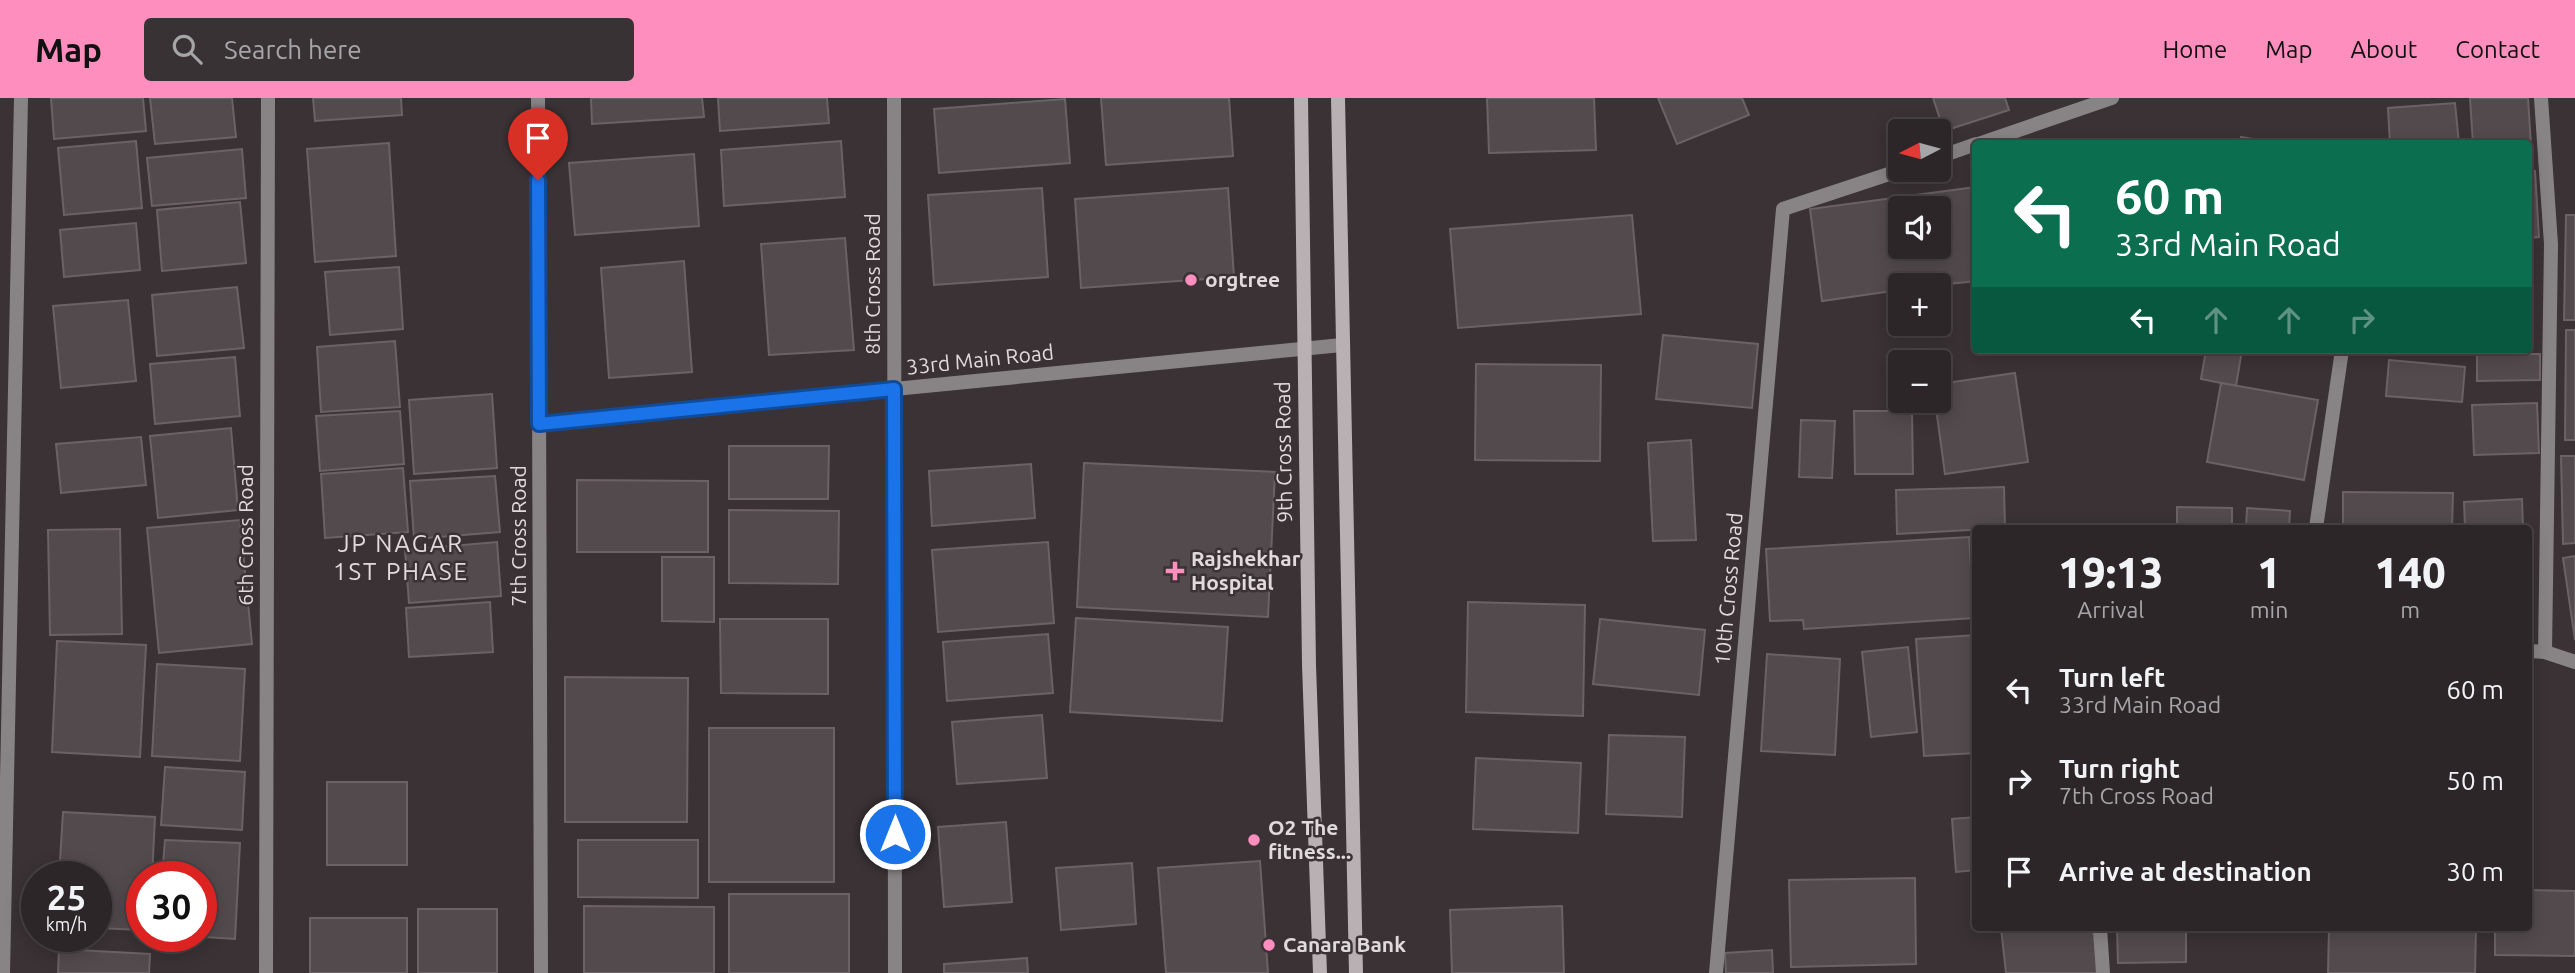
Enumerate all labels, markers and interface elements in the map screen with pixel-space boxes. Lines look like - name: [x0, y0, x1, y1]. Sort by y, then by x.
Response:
- search box: [144, 18, 634, 81]
- icon: search: [168, 30, 206, 68]
- text: Map: [35, 31, 102, 68]
- text: Search here: [224, 35, 362, 64]
- text: Home: [2162, 36, 2227, 63]
- text: Map: [2265, 36, 2312, 63]
- text: About: [2350, 36, 2417, 63]
- text: Contact: [2455, 36, 2540, 63]
- pin: [508, 108, 568, 180]
- icon: arrive: [519, 119, 557, 157]
- north arrow: [1888, 119, 1951, 182]
- map controls: [1888, 119, 1951, 413]
- icon: left: [2000, 168, 2091, 259]
- text: 60 m: [2115, 168, 2224, 223]
- button: sound: [1888, 196, 1951, 259]
- street label: 8th Cross Road: [860, 213, 884, 355]
- text: 33rd Main Road: [2115, 226, 2341, 262]
- place label: orgtree: [1205, 267, 1280, 291]
- marker: orgtree: [1183, 272, 1199, 288]
- button: +: [1888, 273, 1951, 336]
- icon: left: [2124, 301, 2162, 339]
- icon: ahead: [2197, 301, 2235, 339]
- icon: ahead: [2270, 301, 2308, 339]
- icon: right: [2343, 301, 2381, 339]
- street label: 33rd Main Road: [905, 339, 1055, 379]
- button: −: [1888, 350, 1951, 413]
- street label: 9th Cross Road: [1270, 381, 1296, 523]
- street label: 6th Cross Road: [233, 464, 257, 606]
- street label: 7th Cross Road: [506, 465, 530, 607]
- street label: 10th Cross Road: [1709, 512, 1747, 666]
- district label: JP NAGAR 1ST PHASE: [333, 530, 469, 585]
- place label: Rajshekhar Hospital: [1191, 546, 1301, 594]
- text: 19:13: [2058, 549, 2163, 596]
- text: 1: [2257, 549, 2281, 596]
- text: 140: [2375, 549, 2446, 596]
- marker: Rajshekhar Hospital: [1165, 561, 1185, 581]
- text: Arrival: [2077, 597, 2144, 622]
- text: min: [2250, 597, 2288, 622]
- text: m: [2400, 597, 2420, 622]
- text: Turn left: [2059, 663, 2165, 692]
- icon: left: [2000, 671, 2038, 709]
- text: 60 m: [2446, 675, 2504, 704]
- text: 33rd Main Road: [2059, 692, 2221, 717]
- text: Turn right: [2059, 754, 2180, 783]
- icon: right: [2000, 762, 2038, 800]
- text: 50 m: [2446, 766, 2504, 795]
- text: 7th Cross Road: [2059, 783, 2214, 808]
- position arrow: [858, 797, 932, 871]
- place label: O2 The fitness...: [1268, 815, 1351, 863]
- marker: O2 The fitness...: [1246, 832, 1262, 848]
- icon: arrive: [2000, 853, 2038, 891]
- text: Arrive at destination: [2059, 857, 2312, 886]
- text: 30 m: [2446, 857, 2504, 886]
- speed limit sign: 30: [126, 861, 217, 952]
- text: 25: [47, 877, 86, 917]
- text: km/h: [46, 914, 87, 934]
- place label: Canara Bank: [1283, 932, 1406, 956]
- marker: Canara Bank: [1261, 937, 1277, 953]

